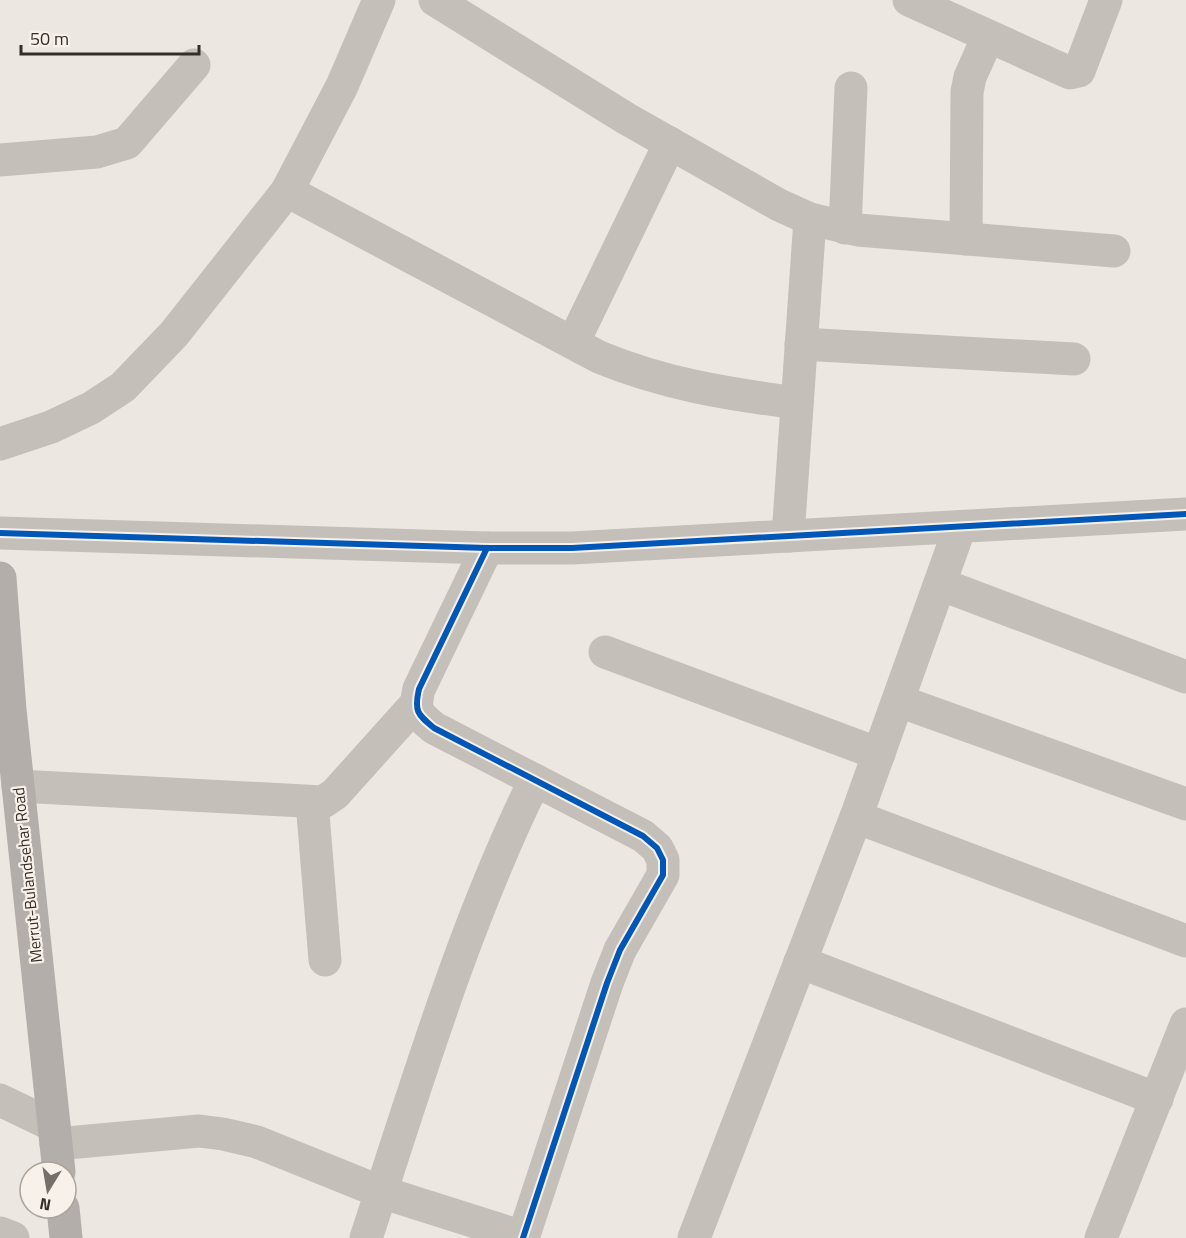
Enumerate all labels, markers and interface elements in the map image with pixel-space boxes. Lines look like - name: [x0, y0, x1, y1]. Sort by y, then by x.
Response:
- scale bar: [21, 18, 200, 56]
- text: 50 m: [30, 25, 69, 52]
- street label: Merrut-Bulandsehar Road: [6, 786, 48, 964]
- north arrow: [18, 1160, 78, 1220]
- text: N: [37, 1192, 53, 1218]

